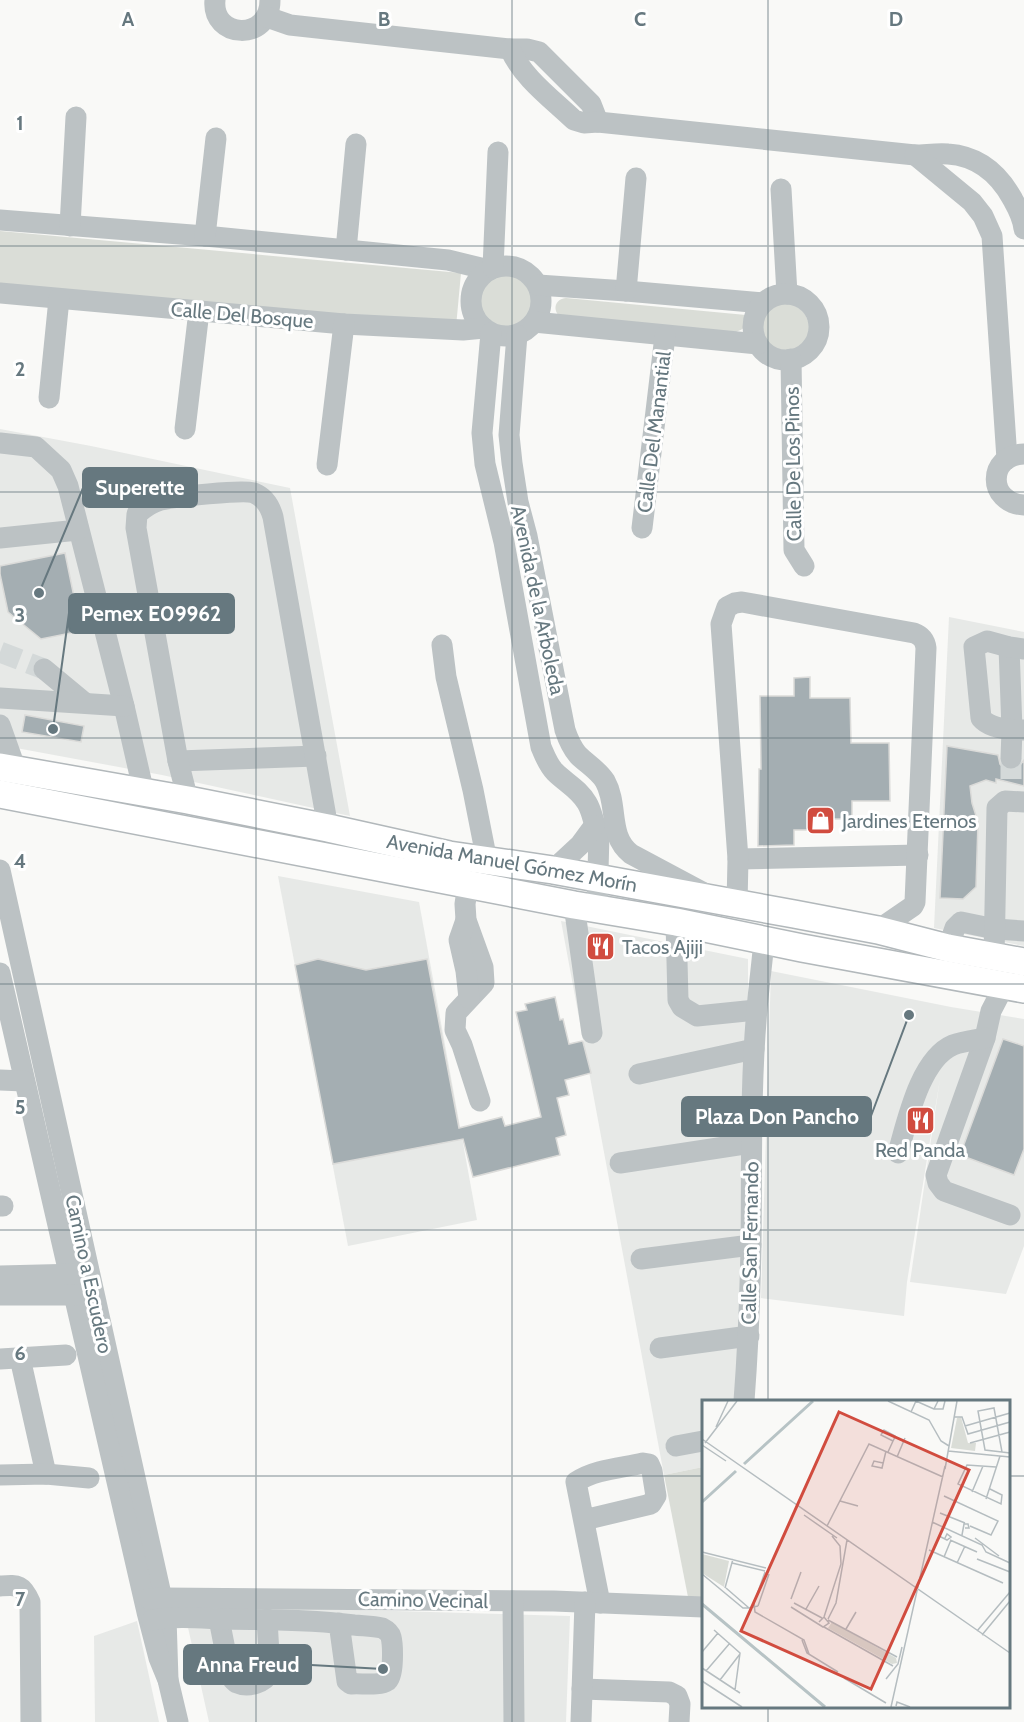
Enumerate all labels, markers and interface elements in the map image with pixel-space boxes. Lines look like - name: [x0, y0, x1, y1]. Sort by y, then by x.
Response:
- text: A: [122, 7, 135, 31]
- text: B: [378, 7, 390, 31]
- text: C: [634, 7, 646, 31]
- text: D: [889, 7, 903, 31]
- text: 1: [16, 111, 24, 135]
- street label: Calle Del Bosque: [170, 297, 314, 333]
- street label: Calle Del Manantial: [632, 350, 676, 514]
- text: 2: [15, 357, 25, 381]
- street label: Calle De Los Pinos: [780, 386, 806, 542]
- callout: Superette: [83, 468, 197, 507]
- text: Superette: [95, 475, 185, 500]
- street label: Avenida de la Arboleda: [506, 503, 570, 697]
- callout: Pemex E09962: [69, 594, 234, 633]
- text: Pemex E09962: [81, 601, 221, 626]
- text: 3: [15, 603, 25, 627]
- shop icon: Jardines Eternos: [805, 805, 837, 837]
- place label: Jardines Eternos: [841, 809, 977, 833]
- street label: Avenida Manuel Gómez Morín: [385, 829, 639, 897]
- text: 4: [14, 849, 26, 873]
- restaurant icon: Tacos Ajiji: [585, 931, 617, 963]
- place label: Tacos Ajiji: [622, 935, 703, 959]
- text: 5: [15, 1095, 25, 1119]
- callout: Plaza Don Pancho: [682, 1097, 871, 1136]
- text: Plaza Don Pancho: [695, 1104, 859, 1129]
- restaurant icon: Red Panda: [904, 1104, 936, 1136]
- place label: Red Panda: [875, 1138, 965, 1162]
- street label: Calle San Fernando: [737, 1161, 763, 1325]
- street label: Camino a Escudero: [60, 1192, 118, 1356]
- text: 6: [14, 1341, 26, 1365]
- inset map: [702, 1400, 1009, 1707]
- text: 7: [15, 1587, 26, 1611]
- street label: Camino Vecinal: [358, 1587, 489, 1613]
- callout: Anna Freud: [184, 1645, 311, 1684]
- text: Anna Freud: [197, 1652, 299, 1677]

